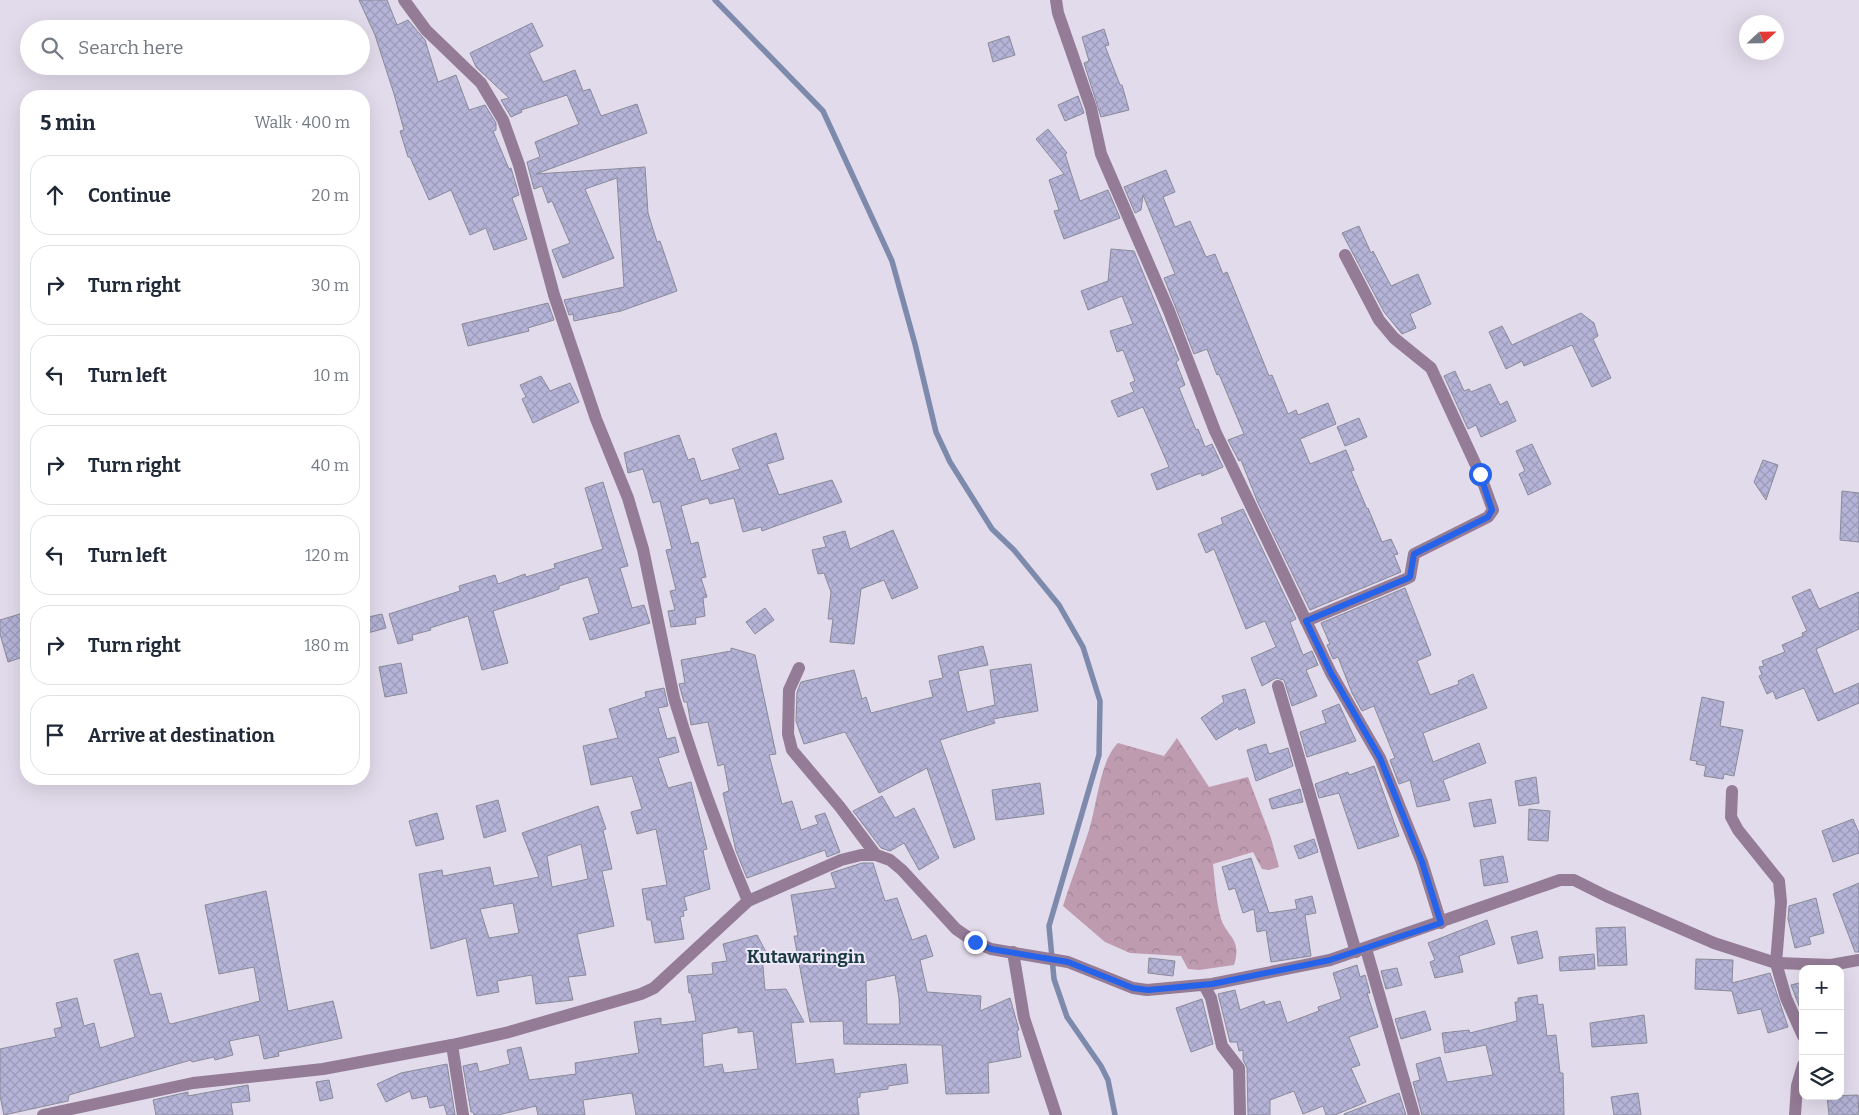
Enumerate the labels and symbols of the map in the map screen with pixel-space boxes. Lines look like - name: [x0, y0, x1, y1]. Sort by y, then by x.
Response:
- north arrow: [1739, 15, 1784, 60]
- route start: [1469, 463, 1492, 486]
- route end: [964, 931, 987, 954]
- district label: Kutawaringin: [747, 946, 866, 968]

